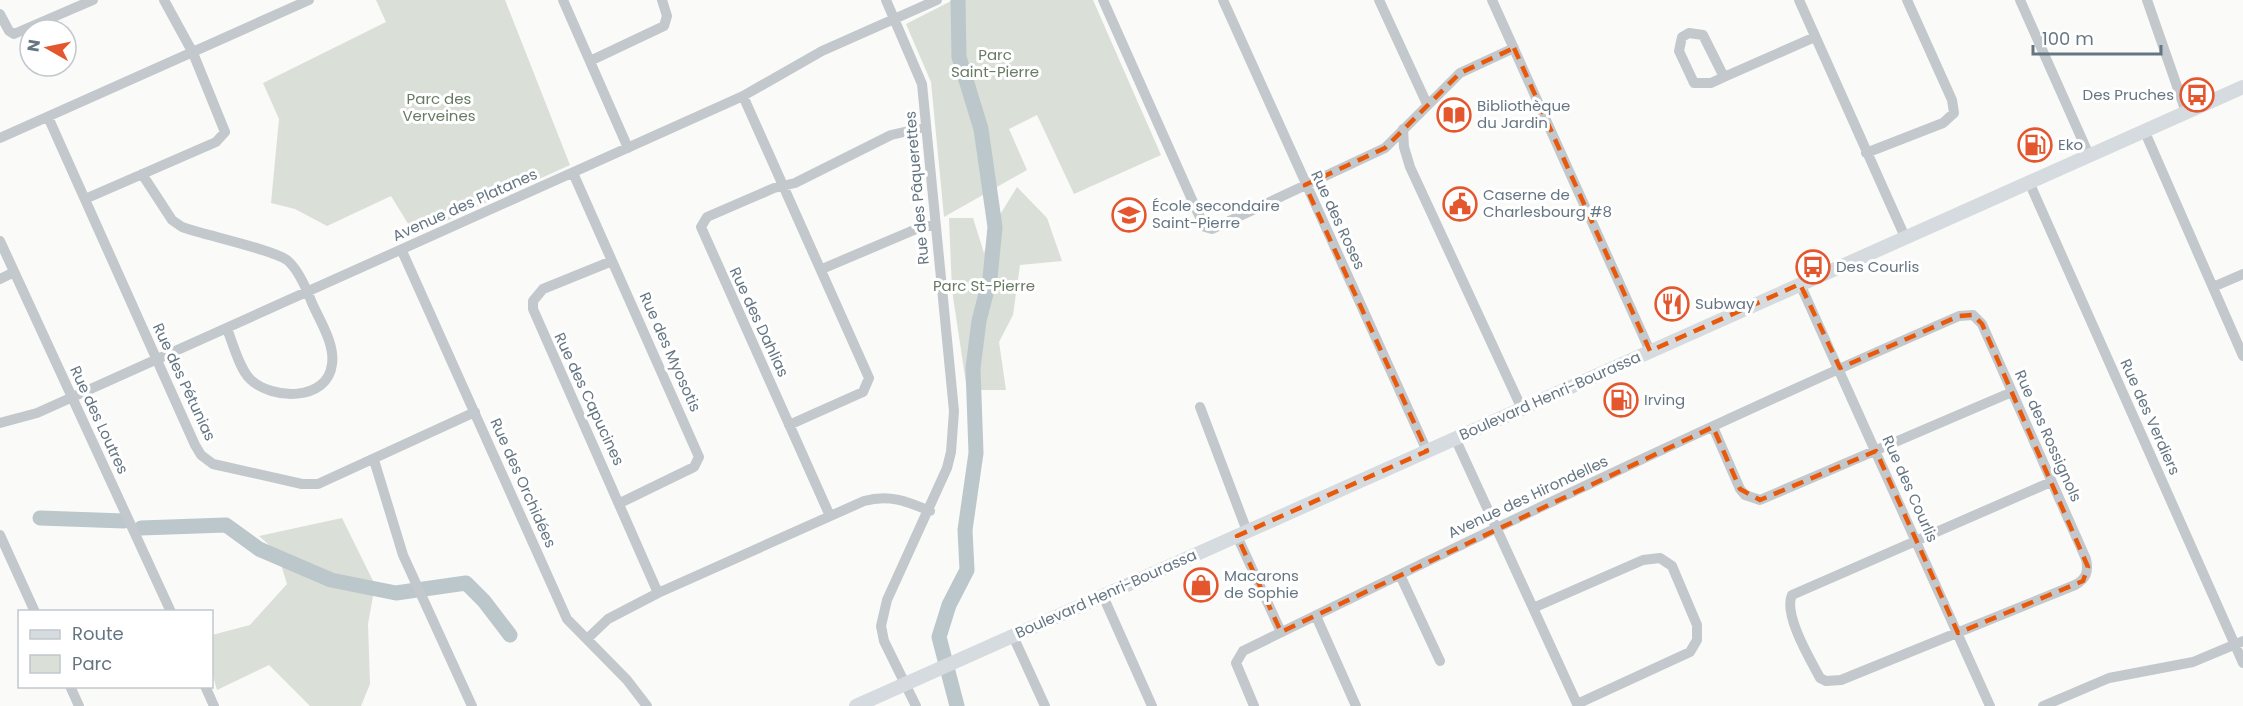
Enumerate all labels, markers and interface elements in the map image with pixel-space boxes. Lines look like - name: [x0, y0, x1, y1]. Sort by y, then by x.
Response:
- north arrow: [18, 18, 78, 78]
- scale bar: [2033, 18, 2160, 56]
- text: 100 m: [2042, 26, 2094, 51]
- text: N: [21, 38, 46, 53]
- park label: Parc Saint-Pierre: [951, 44, 1039, 82]
- bus stop icon: Des Pruches: [2179, 77, 2215, 113]
- place label: Des Pruches: [2083, 84, 2174, 105]
- park label: Parc des Verveines: [402, 88, 476, 126]
- place label: Bibliothèque du Jardin: [1477, 95, 1570, 133]
- library icon: Bibliothèque du Jardin: [1436, 97, 1472, 133]
- street label: Rue des Pâquerettes: [899, 110, 934, 266]
- fuel station icon: Eko: [2017, 127, 2053, 163]
- place label: Eko: [2058, 134, 2083, 155]
- street label: Avenue des Platanes: [389, 163, 541, 246]
- street label: Rue des Roses: [1306, 167, 1371, 273]
- place label: Caserne de Charlesbourg #8: [1483, 184, 1612, 222]
- public building icon: Caserne de Charlesbourg #8: [1442, 186, 1478, 222]
- place label: École secondaire Saint-Pierre: [1152, 195, 1280, 233]
- school or university icon: École secondaire Saint-Pierre: [1111, 197, 1147, 233]
- bus stop icon: Des Courlis: [1795, 249, 1831, 285]
- place label: Des Courlis: [1836, 256, 1919, 277]
- street label: Rue des Dahlias: [725, 263, 794, 380]
- park label: Parc St-Pierre: [933, 275, 1035, 296]
- restaurant icon: Subway: [1654, 286, 1690, 322]
- street label: Rue des Myosotis: [635, 289, 706, 415]
- place label: Subway: [1695, 293, 1755, 314]
- street label: Rue des Pétunias: [148, 320, 221, 444]
- street label: Rue des Capucines: [549, 329, 630, 469]
- street label: Boulevard Henri-Bourassa: [1456, 346, 1644, 445]
- street label: Rue des Verdiers: [2115, 355, 2186, 478]
- street label: Rue des Loutres: [65, 362, 134, 477]
- street label: Rue des Rossignols: [2010, 367, 2087, 505]
- fuel station icon: Irving: [1603, 382, 1639, 418]
- place label: Irving: [1644, 389, 1685, 410]
- street label: Rue des Orchidées: [485, 415, 562, 551]
- street label: Rue des Courlis: [1877, 432, 1943, 546]
- street label: Avenue des Hirondelles: [1444, 450, 1611, 543]
- street label: Boulevard Henri-Bourassa: [1012, 544, 1200, 643]
- place label: Macarons de Sophie: [1224, 565, 1299, 603]
- shop icon: Macarons de Sophie: [1183, 567, 1219, 603]
- legend: [18, 610, 213, 688]
- text: Route: [72, 621, 124, 646]
- text: Parc: [72, 651, 112, 676]

